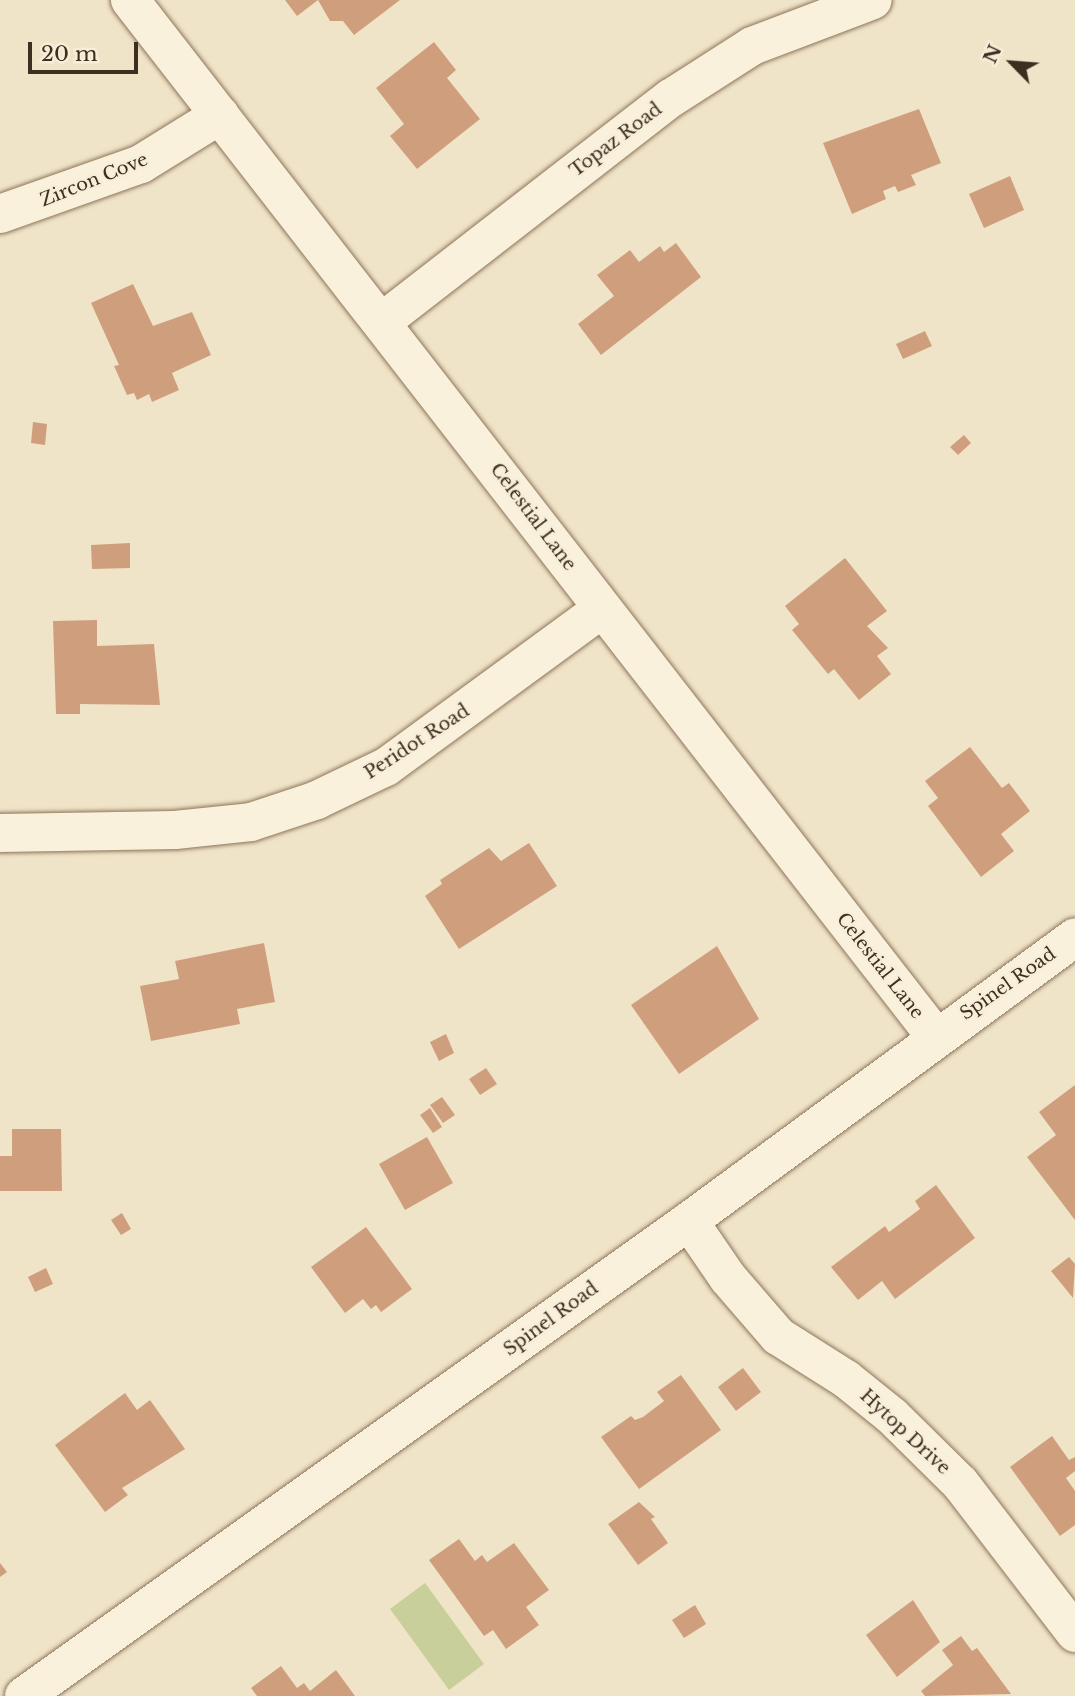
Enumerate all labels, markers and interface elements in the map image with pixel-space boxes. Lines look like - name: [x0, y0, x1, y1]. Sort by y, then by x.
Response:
- scale bar: [32, 28, 142, 72]
- north arrow: [977, 28, 1047, 98]
- text: 20 m: [41, 41, 98, 67]
- text: N: [978, 41, 1007, 67]
- street label: Topaz Road: [566, 98, 666, 182]
- street label: Zircon Cove: [37, 149, 151, 211]
- street label: Celestial Lane: [486, 459, 580, 575]
- street label: Peridot Road: [361, 700, 473, 784]
- street label: Celestial Lane: [832, 909, 928, 1023]
- street label: Spinel Road: [956, 943, 1060, 1025]
- street label: Spinel Road: [500, 1277, 602, 1361]
- street label: Hytop Drive: [856, 1385, 954, 1479]

